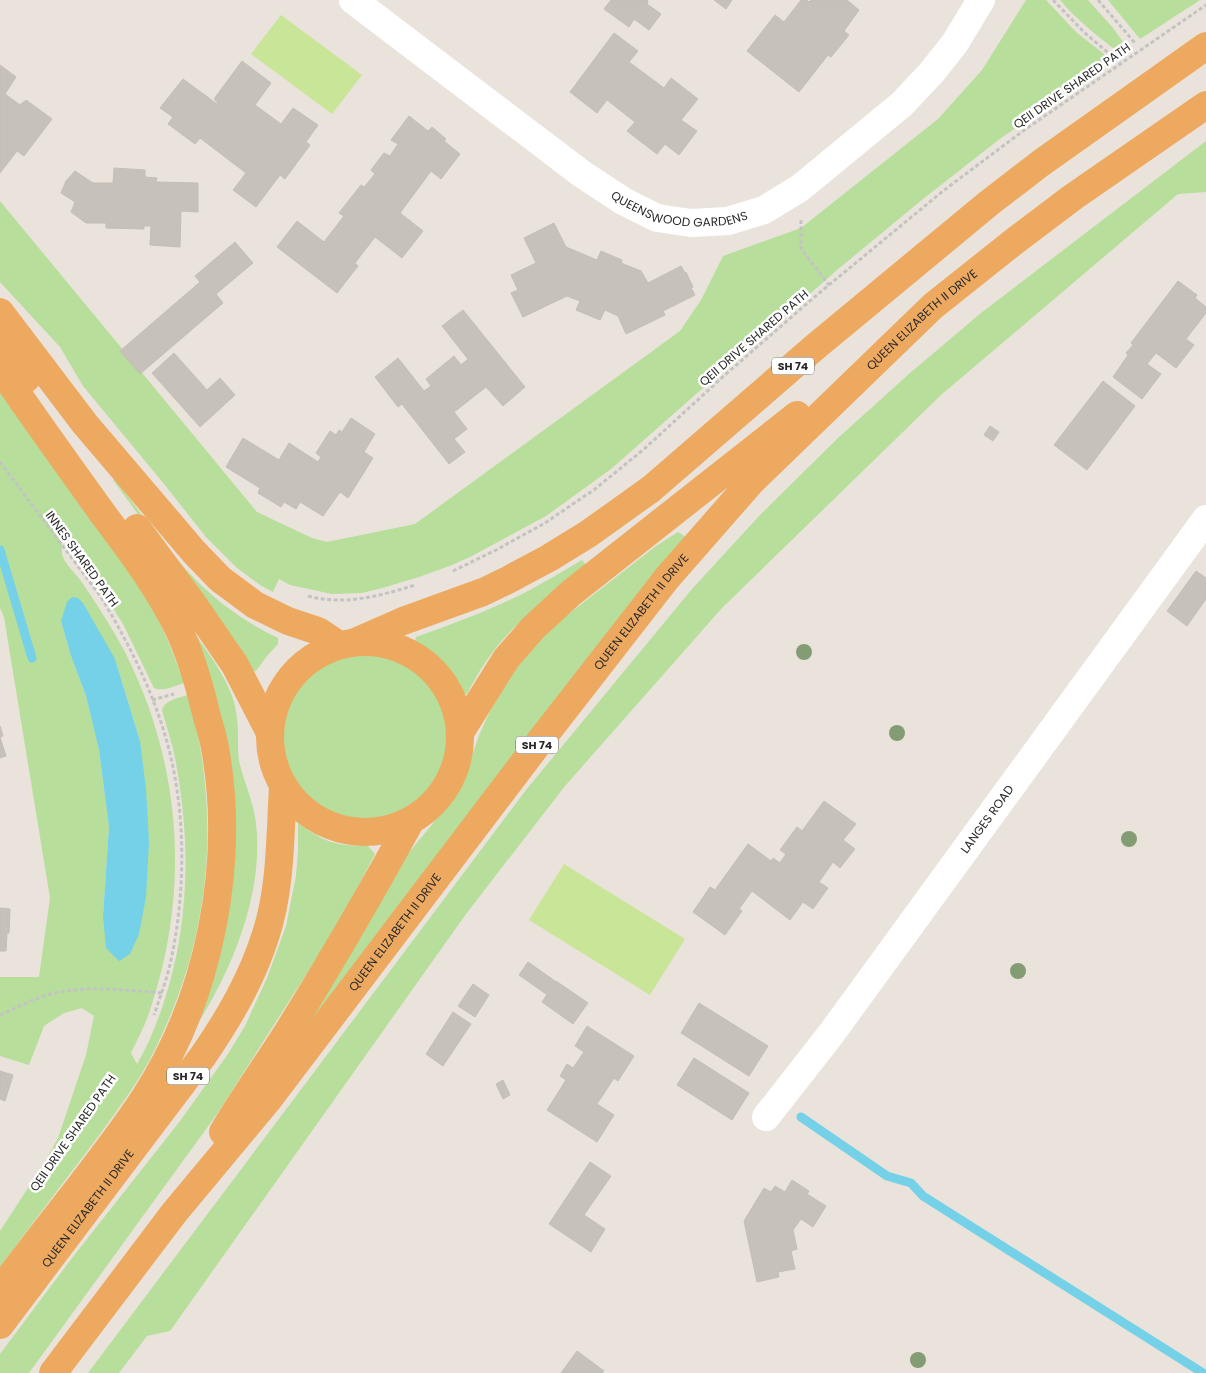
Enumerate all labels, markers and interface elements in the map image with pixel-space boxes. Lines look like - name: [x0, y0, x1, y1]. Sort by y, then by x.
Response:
- street label: QEII DRIVE SHARED PATH: [1010, 39, 1134, 133]
- street label: QUEENSWOOD GARDENS: [608, 186, 750, 231]
- street label: QUEEN ELIZABETH II DRIVE: [862, 265, 981, 374]
- street label: QEII DRIVE SHARED PATH: [696, 285, 812, 390]
- road number: SH 74: [772, 358, 814, 374]
- street label: INNES SHARED PATH: [42, 507, 123, 610]
- street label: QUEEN ELIZABETH II DRIVE: [589, 550, 692, 673]
- road number: SH 74: [516, 736, 558, 754]
- street label: LANGES ROAD: [956, 781, 1018, 857]
- street label: QUEEN ELIZABETH II DRIVE: [344, 869, 445, 995]
- road number: SH 74: [167, 1068, 209, 1084]
- street label: QEII DRIVE SHARED PATH: [26, 1071, 120, 1195]
- street label: QUEEN ELIZABETH II DRIVE: [37, 1146, 138, 1271]

